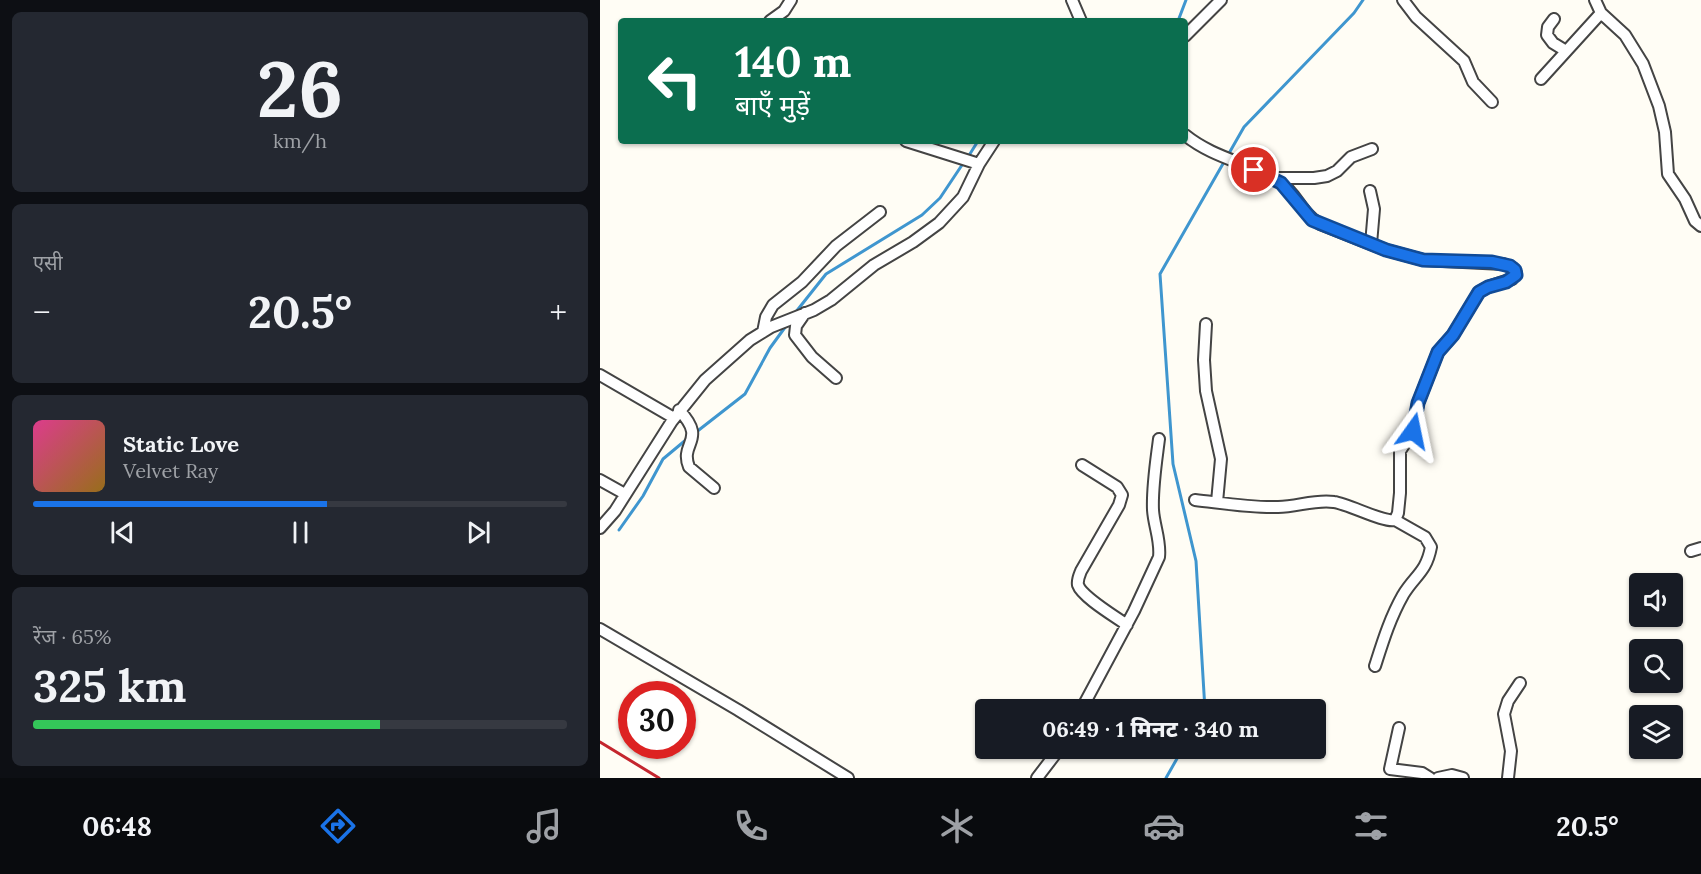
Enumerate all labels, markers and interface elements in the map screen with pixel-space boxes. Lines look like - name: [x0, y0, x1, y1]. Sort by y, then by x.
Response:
- text: 140 m: [735, 35, 851, 89]
- text: 26: [257, 39, 343, 138]
- icon: left: [636, 42, 714, 120]
- text: बाएँ मुड़ें: [735, 88, 810, 122]
- text: km/h: [273, 128, 327, 153]
- pin: [1228, 144, 1279, 195]
- icon: arrive: [1237, 153, 1270, 186]
- text: एसी: [33, 250, 63, 275]
- text: 20.5°: [248, 283, 352, 340]
- text: −: [33, 291, 51, 333]
- text: +: [549, 291, 567, 333]
- position arrow: [1381, 399, 1445, 463]
- text: Static Love: [123, 430, 239, 458]
- text: Velvet Ray: [123, 458, 218, 483]
- icon: previous: [106, 516, 139, 549]
- icon: pause: [284, 516, 317, 549]
- icon: next: [462, 516, 495, 549]
- map controls: [1629, 573, 1683, 759]
- button: sound: [1629, 573, 1683, 627]
- text: रेंज · 65%: [33, 624, 111, 649]
- button: search: [1629, 639, 1683, 693]
- text: 325 km: [33, 657, 186, 714]
- speed limit sign: 30: [618, 681, 696, 759]
- button: layers: [1629, 705, 1683, 759]
- text: 06:49 · 1 मिनट · 340 m: [1042, 715, 1259, 743]
- icon: directions: [317, 805, 359, 847]
- icon: music: [523, 805, 565, 847]
- icon: phone: [730, 805, 772, 847]
- icon: climate: [936, 805, 978, 847]
- icon: car: [1143, 805, 1185, 847]
- icon: filters: [1350, 805, 1392, 847]
- text: 06:48: [82, 809, 152, 843]
- text: 20.5°: [1556, 809, 1619, 843]

